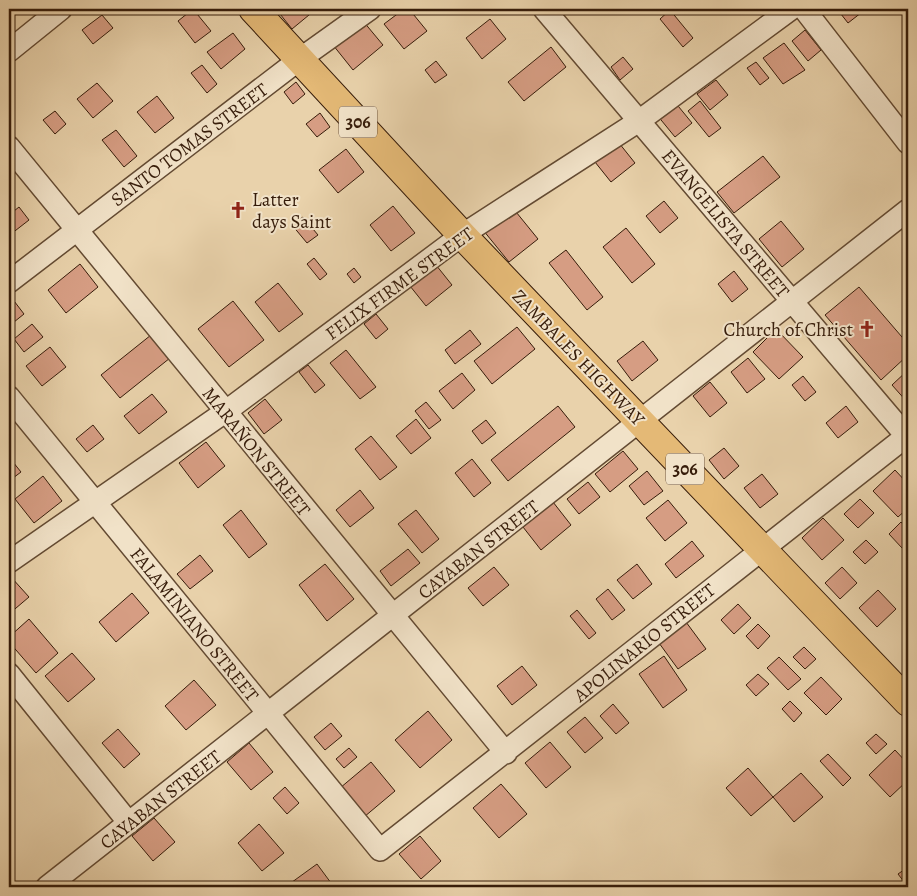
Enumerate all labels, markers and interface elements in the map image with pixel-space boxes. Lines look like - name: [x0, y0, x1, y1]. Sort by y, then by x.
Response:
- street label: SANTO TOMAS STREET: [106, 77, 274, 213]
- road number: 306: [339, 106, 377, 138]
- street label: EVANGELISTA STREET: [655, 144, 796, 304]
- place label: Latter days Saint: [252, 187, 331, 235]
- church icon: Latter days Saint: [228, 200, 248, 220]
- street label: FELIX FIRME STREET: [320, 221, 480, 346]
- street label: ZAMBALES HIGHWAY: [506, 284, 651, 432]
- place label: Church of Christ: [724, 317, 853, 343]
- church icon: Church of Christ: [857, 319, 877, 339]
- street label: MARAÑON STREET: [196, 382, 317, 522]
- road number: 306: [666, 454, 704, 484]
- street label: CAYABAN STREET: [412, 494, 545, 605]
- street label: FALAMINIANO STREET: [124, 542, 265, 708]
- street label: APOLINARIO STREET: [567, 577, 722, 709]
- street label: CAYABAN STREET: [94, 744, 227, 855]

